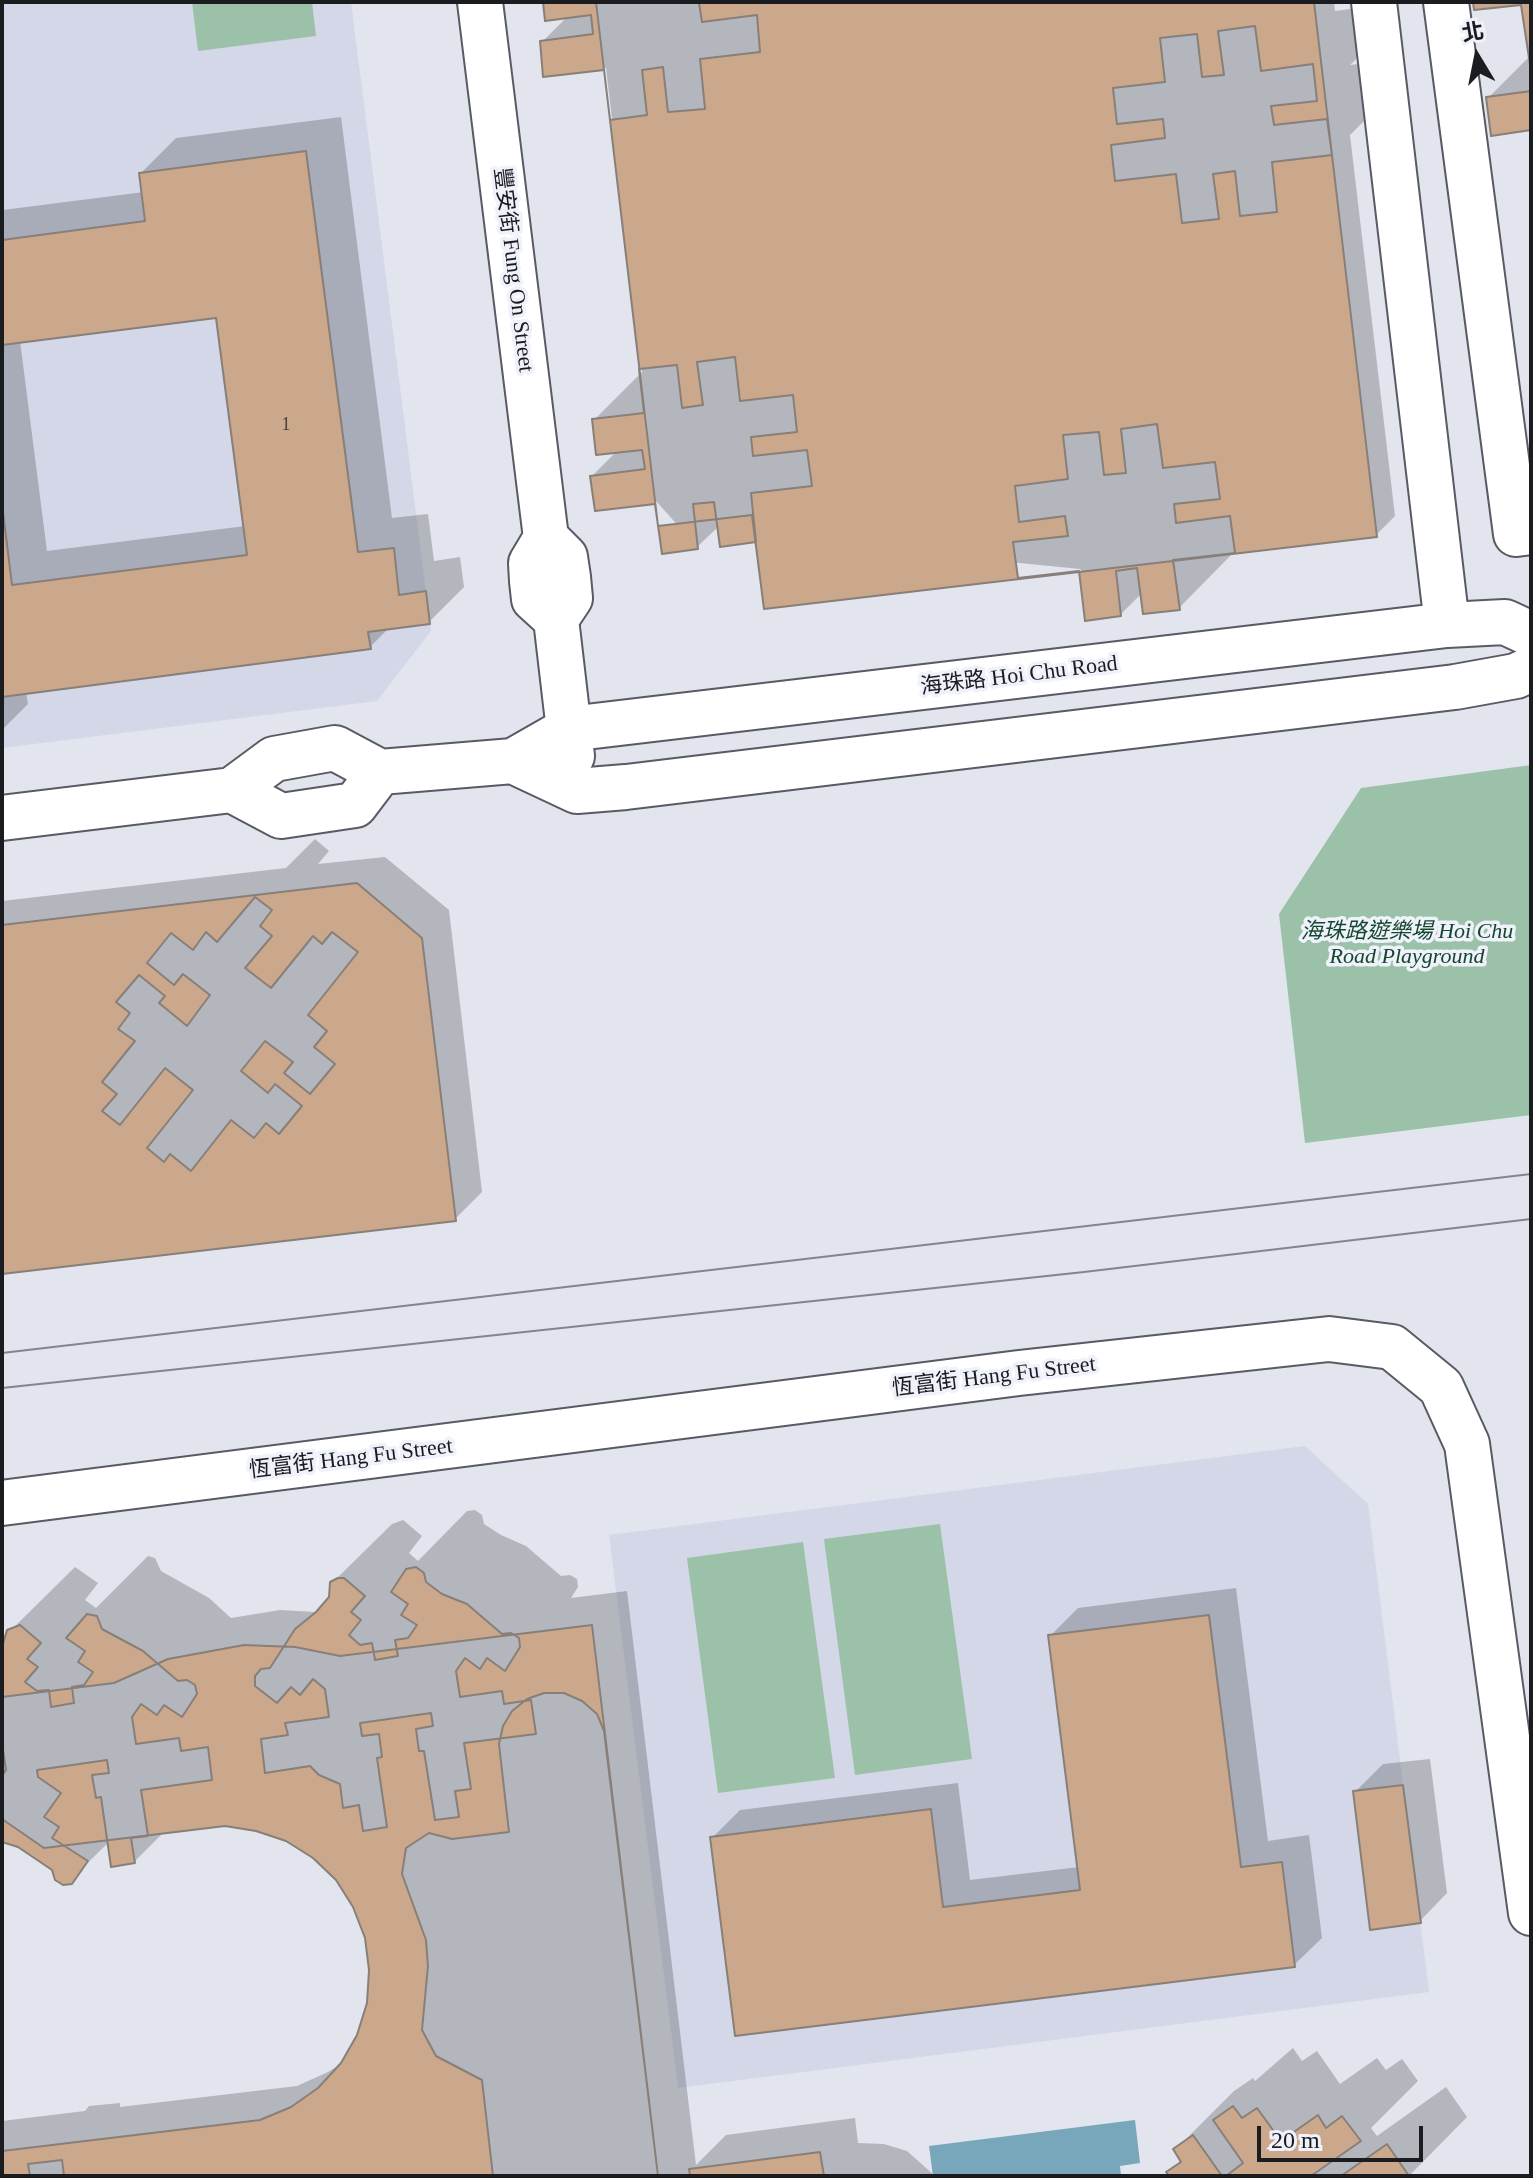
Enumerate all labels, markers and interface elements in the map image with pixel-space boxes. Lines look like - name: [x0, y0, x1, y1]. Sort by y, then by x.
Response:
- north arrow: [1437, 16, 1517, 96]
- text: 北: [1460, 18, 1486, 46]
- street label: 豐安街 Fung On Street: [487, 166, 539, 374]
- house number: 1: [282, 414, 290, 436]
- street label: 海珠路 Hoi Chu Road: [919, 651, 1119, 701]
- park label: 海珠路遊樂場 Hoi Chu Road Playground: [1301, 919, 1513, 970]
- street label: 恆富街 Hang Fu Street: [891, 1351, 1097, 1403]
- street label: 恆富街 Hang Fu Street: [248, 1433, 454, 1485]
- scale bar: [1261, 2110, 1427, 2160]
- text: 20 m: [1271, 2127, 1320, 2153]

